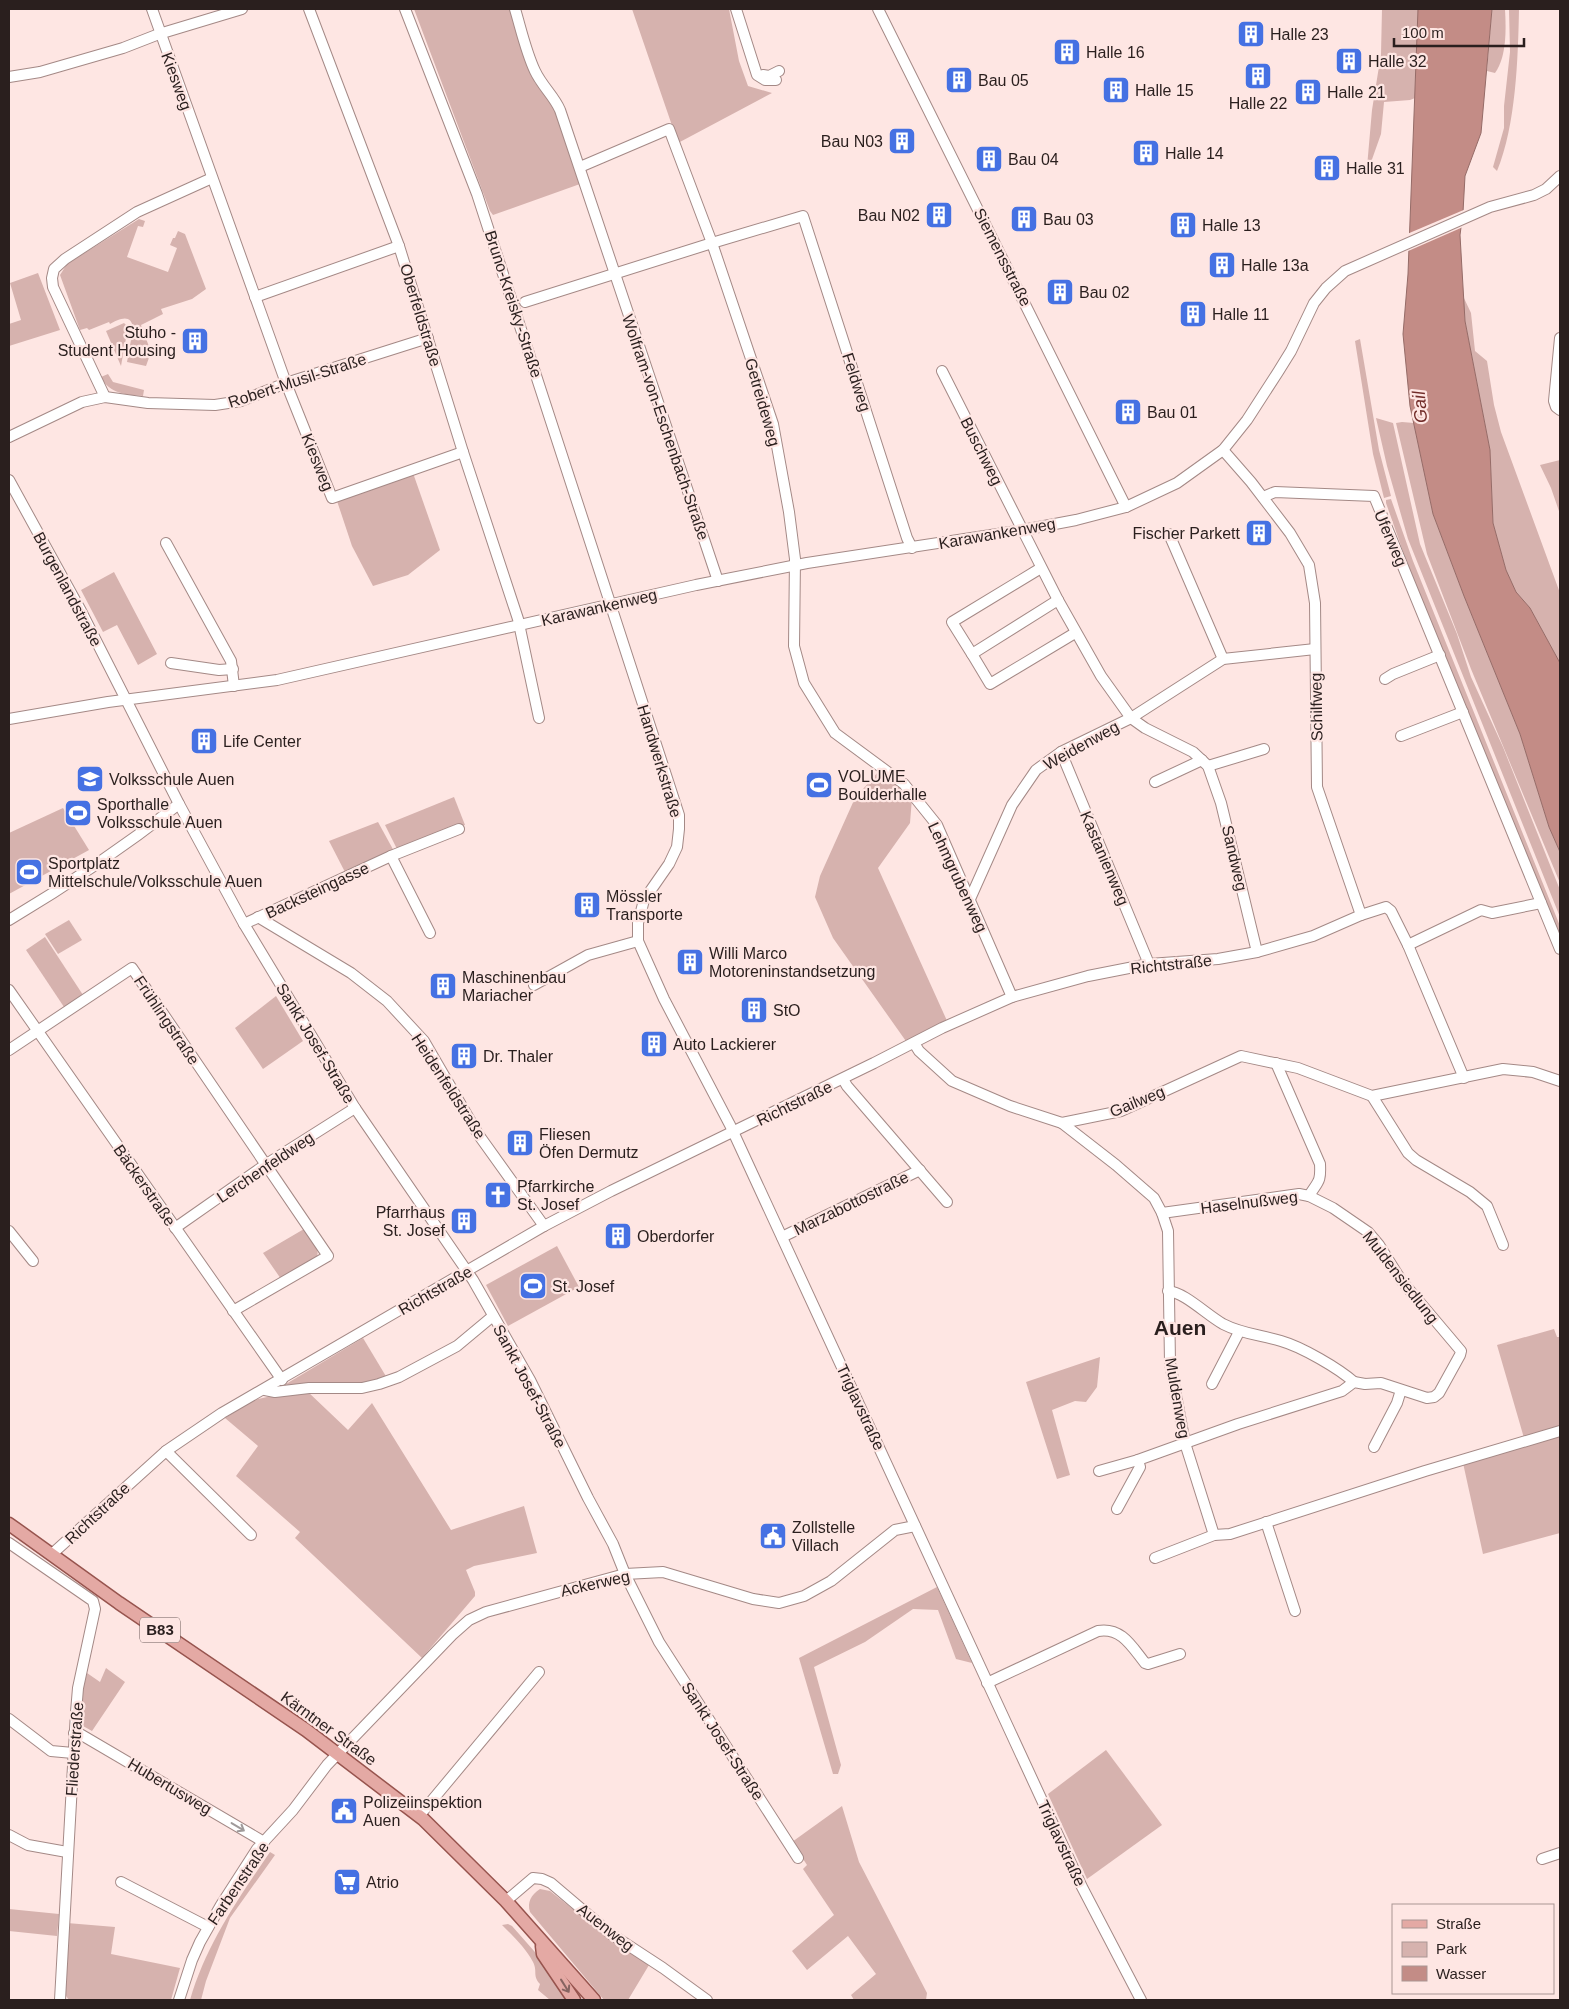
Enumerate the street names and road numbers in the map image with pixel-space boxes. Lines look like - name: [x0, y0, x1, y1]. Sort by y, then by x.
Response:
- street label: Kiesweg: [158, 50, 195, 112]
- street label: Siemensstraße: [971, 205, 1035, 309]
- street label: Bruno-Kreisky-Straße: [482, 228, 545, 380]
- street label: Oberfeldstraße: [397, 262, 444, 369]
- street label: Wolfram-von-Eschenbach-Straße: [619, 312, 712, 542]
- street label: Robert-Musil-Straße: [226, 350, 368, 411]
- street label: Feldweg: [839, 351, 874, 414]
- street label: Getreideweg: [742, 356, 783, 448]
- street label: Buschweg: [957, 414, 1006, 488]
- street label: Kiesweg: [298, 431, 337, 493]
- street label: Uferweg: [1371, 507, 1410, 569]
- street label: Karawankenweg: [937, 515, 1057, 552]
- street label: Burgenlandstraße: [30, 529, 105, 649]
- street label: Karawankenweg: [540, 586, 659, 629]
- street label: Schilfweg: [1307, 673, 1326, 741]
- street label: Handwerkstraße: [634, 703, 685, 820]
- street label: Weidenweg: [1041, 718, 1122, 773]
- street label: Kastanienweg: [1077, 809, 1132, 908]
- street label: Lehmgrubenweg: [925, 820, 990, 935]
- street label: Sandweg: [1219, 824, 1250, 893]
- street label: Backsteingasse: [263, 859, 372, 922]
- street label: Richtstraße: [1129, 952, 1213, 977]
- street label: Frühlingstraße: [131, 973, 203, 1068]
- street label: Sankt Josef-Straße: [273, 980, 358, 1106]
- street label: Heidenfeldstraße: [408, 1031, 489, 1142]
- street label: Richtstraße: [754, 1078, 835, 1129]
- street label: Gailweg: [1107, 1083, 1167, 1120]
- street label: Lerchenfeldweg: [214, 1129, 317, 1206]
- street label: Bäckerstraße: [110, 1141, 179, 1229]
- street label: Marzabottostraße: [791, 1168, 911, 1239]
- street label: Haselnußweg: [1199, 1188, 1299, 1217]
- street label: Muldensiedlung: [1359, 1228, 1442, 1327]
- street label: Richtstraße: [396, 1263, 475, 1318]
- street label: Sankt Josef-Straße: [490, 1322, 569, 1451]
- street label: Muldenweg: [1162, 1356, 1193, 1440]
- street label: Triglavstraße: [833, 1362, 888, 1453]
- street label: Richtstraße: [62, 1479, 133, 1547]
- street label: Ackerweg: [559, 1567, 631, 1600]
- road number: B83: [140, 1618, 180, 1642]
- street label: Sankt Josef-Straße: [678, 1679, 767, 1803]
- street label: Kärntner Straße: [278, 1688, 380, 1769]
- street label: Fliederstraße: [63, 1701, 86, 1797]
- street label: Hubertusweg: [125, 1755, 215, 1818]
- street label: Triglavstraße: [1034, 1798, 1089, 1889]
- street label: Farbenstraße: [205, 1839, 272, 1928]
- street label: Auenweg: [574, 1900, 637, 1955]

